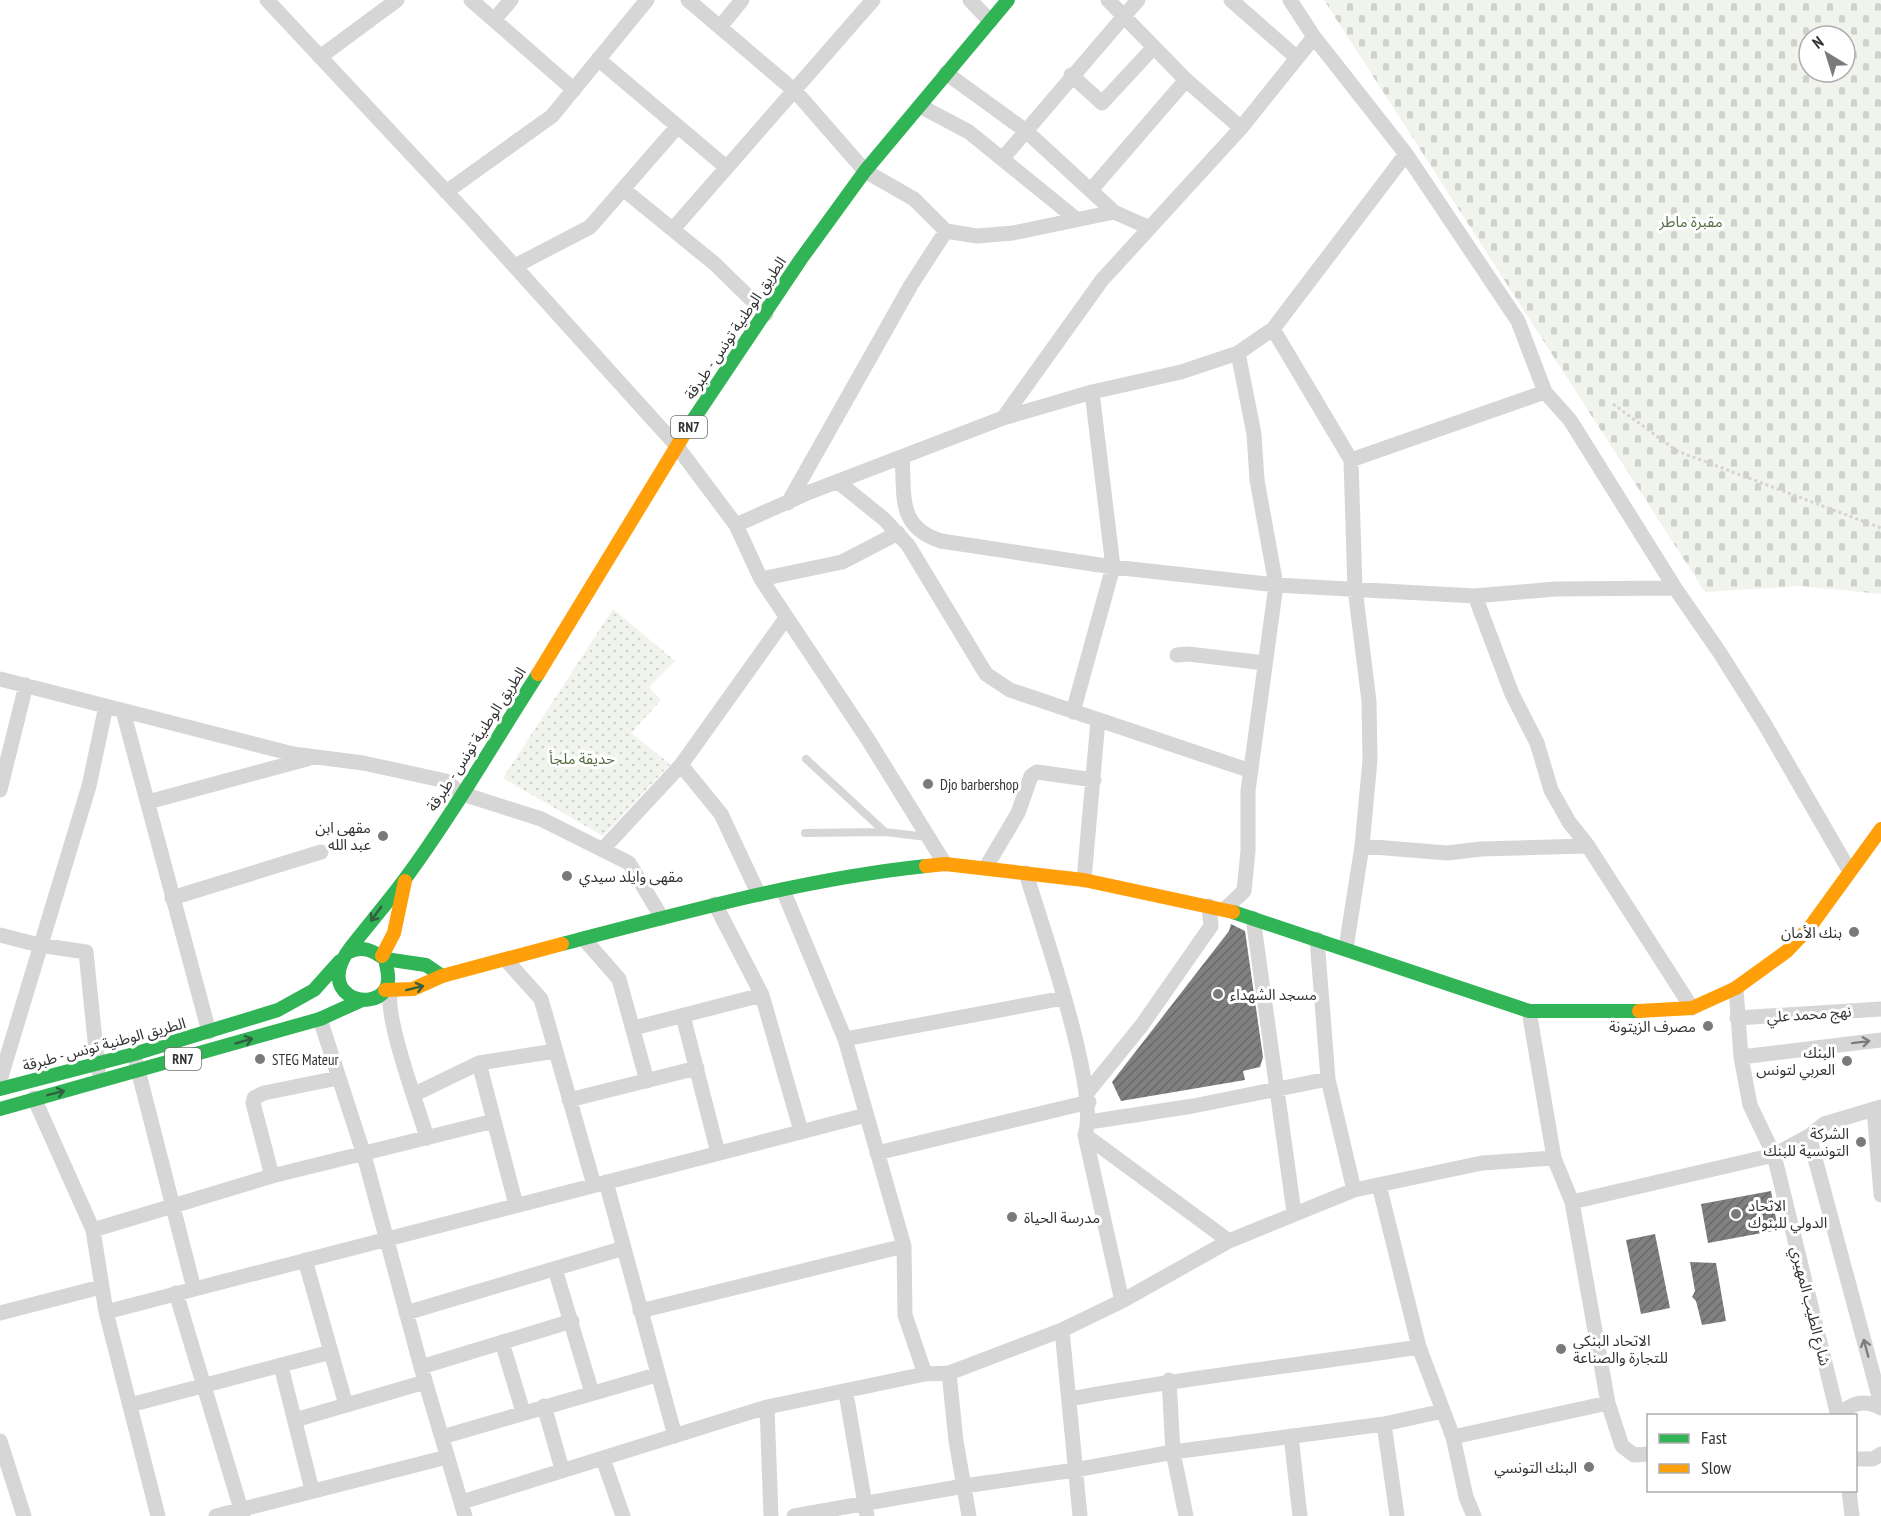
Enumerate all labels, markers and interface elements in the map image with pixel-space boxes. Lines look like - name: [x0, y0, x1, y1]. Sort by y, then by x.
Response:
- north arrow: [1797, 24, 1857, 84]
- text: N: [1808, 32, 1827, 53]
- park label: مقبرة ماطر: [1658, 212, 1723, 231]
- street label: الطريق الوطنية تونس - طبرقة: [680, 253, 791, 404]
- road number: RN7: [671, 416, 707, 438]
- street label: الطريق الوطنية تونس - طبرقة: [422, 663, 531, 815]
- park label: حديقة ملجأ: [549, 749, 615, 768]
- place label: Djo barbershop: [940, 775, 1019, 794]
- marker: Djo barbershop: [921, 777, 935, 791]
- place label: مقهى ابن عبد الله: [315, 818, 371, 854]
- marker: مقهى ابن عبد الله: [376, 829, 390, 843]
- place label: مقهى وايلد سيدي: [579, 867, 683, 888]
- marker: مقهى وايلد سيدي: [560, 869, 574, 883]
- one-way arrow: [370, 906, 382, 922]
- place label: بنك الأمان: [1781, 923, 1842, 942]
- marker: بنك الأمان: [1847, 925, 1861, 939]
- one-way arrow: [405, 981, 424, 993]
- place label: مسجد الشهداء: [1230, 985, 1317, 1004]
- marker: مسجد الشهداء: [1211, 987, 1225, 1001]
- street label: نهج محمد علي: [1766, 1002, 1852, 1029]
- street label: الطريق الوطنية تونس - طبرقة: [20, 1013, 188, 1076]
- place label: مصرف الزيتونة: [1609, 1017, 1696, 1036]
- marker: مصرف الزيتونة: [1701, 1019, 1715, 1033]
- one-way arrow: [234, 1035, 253, 1046]
- one-way arrow: [1851, 1036, 1871, 1047]
- place label: البنك العربي لتونس: [1756, 1043, 1835, 1081]
- road number: RN7: [165, 1048, 201, 1070]
- place label: STEG Mateur: [272, 1050, 339, 1069]
- marker: STEG Mateur: [253, 1052, 267, 1066]
- marker: البنك العربي لتونس: [1840, 1054, 1854, 1068]
- one-way arrow: [46, 1086, 65, 1098]
- place label: الشركة التونسية للبنك: [1763, 1124, 1849, 1160]
- marker: الشركة التونسية للبنك: [1854, 1135, 1868, 1149]
- place label: الاتحاد الدولي للبنوك: [1748, 1196, 1827, 1234]
- marker: الاتحاد الدولي للبنوك: [1729, 1207, 1743, 1221]
- place label: مدرسة الحياة: [1024, 1208, 1100, 1227]
- marker: مدرسة الحياة: [1005, 1210, 1019, 1224]
- street label: شارع الطيب المهيري: [1784, 1244, 1835, 1369]
- place label: الاتحاد البنكي للتجارة والصناعة: [1573, 1331, 1668, 1367]
- one-way arrow: [1860, 1338, 1871, 1357]
- marker: الاتحاد البنكي للتجارة والصناعة: [1554, 1342, 1568, 1356]
- legend: [1647, 1414, 1857, 1492]
- text: Fast: [1701, 1426, 1727, 1449]
- text: Slow: [1701, 1456, 1732, 1479]
- place label: البنك التونسي: [1494, 1458, 1577, 1479]
- marker: البنك التونسي: [1582, 1460, 1596, 1474]

